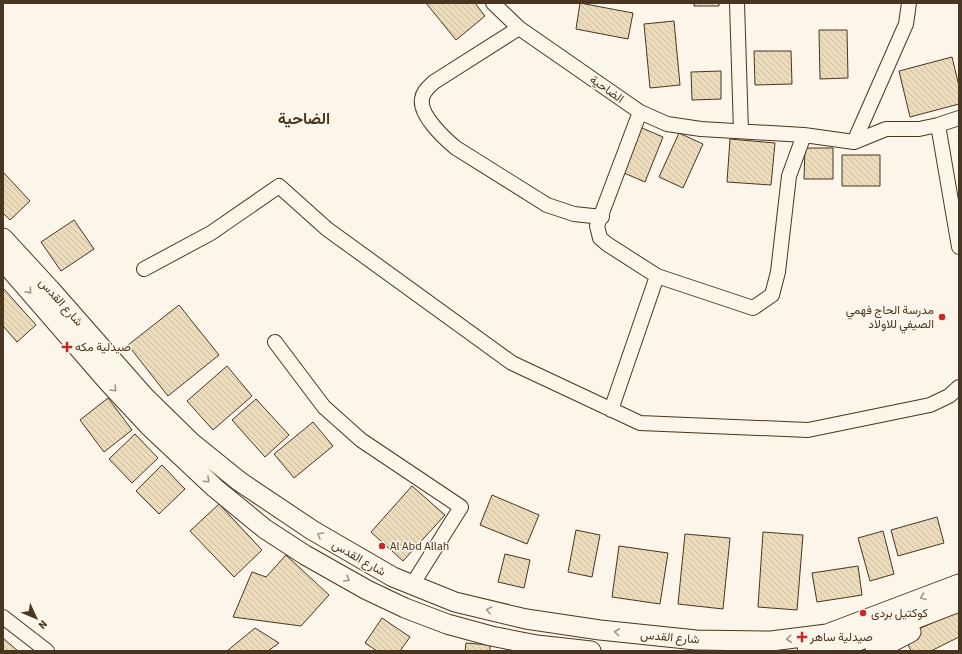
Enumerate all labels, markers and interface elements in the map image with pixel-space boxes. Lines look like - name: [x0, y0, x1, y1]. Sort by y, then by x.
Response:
- street label: الضاحية: [586, 71, 627, 107]
- district label: الضاحية: [278, 108, 330, 130]
- street label: شارع القدس: [34, 275, 87, 330]
- one-way arrow: [24, 286, 31, 294]
- place label: مدرسة الحاج فهمي الصيفي للاولاد: [846, 302, 934, 334]
- marker: مدرسة الحاج فهمي الصيفي للاولاد: [937, 312, 947, 322]
- place label: صيدلية مكه: [75, 339, 131, 356]
- marker: صيدلية مكه: [62, 342, 72, 352]
- one-way arrow: [109, 384, 117, 392]
- one-way arrow: [202, 475, 210, 483]
- one-way arrow: [317, 533, 324, 540]
- street label: شارع القدس: [329, 536, 389, 581]
- place label: Al Abd Allah: [390, 538, 449, 555]
- marker: Al Abd Allah: [377, 541, 387, 551]
- one-way arrow: [343, 574, 350, 581]
- one-way arrow: [919, 593, 926, 601]
- north arrow: [16, 598, 56, 638]
- place label: كوكتيل بردى: [871, 605, 928, 622]
- one-way arrow: [486, 607, 492, 615]
- marker: كوكتيل بردى: [858, 608, 868, 618]
- text: N: [35, 617, 51, 632]
- street label: شارع القدس: [640, 626, 700, 649]
- one-way arrow: [614, 627, 620, 636]
- place label: صيدلية ساهر: [809, 629, 873, 646]
- marker: صيدلية ساهر: [797, 632, 807, 642]
- one-way arrow: [786, 634, 792, 643]

